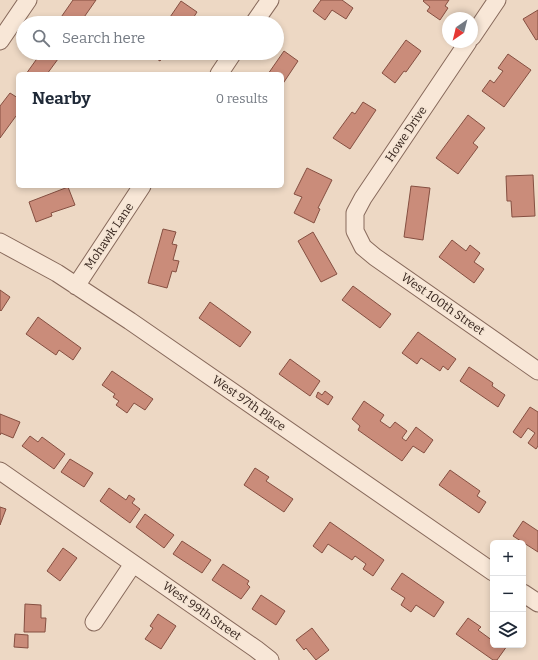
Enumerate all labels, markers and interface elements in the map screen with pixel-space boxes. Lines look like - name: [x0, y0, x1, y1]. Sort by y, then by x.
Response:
- north arrow: [442, 12, 478, 48]
- search box: [16, 16, 284, 60]
- icon: search: [30, 27, 52, 49]
- text: Search here: [62, 29, 145, 47]
- text: Nearby: [32, 88, 91, 109]
- text: 0 results: [216, 91, 268, 106]
- street label: Howe Drive: [382, 104, 430, 164]
- street label: Mohawk Lane: [82, 200, 136, 272]
- street label: West 100th Street: [399, 270, 488, 338]
- street label: West 97th Place: [209, 372, 289, 434]
- map controls: [490, 540, 526, 648]
- button: +: [490, 540, 526, 576]
- button: −: [490, 576, 526, 612]
- street label: West 99th Street: [160, 579, 244, 644]
- button: layers: [490, 612, 526, 648]

